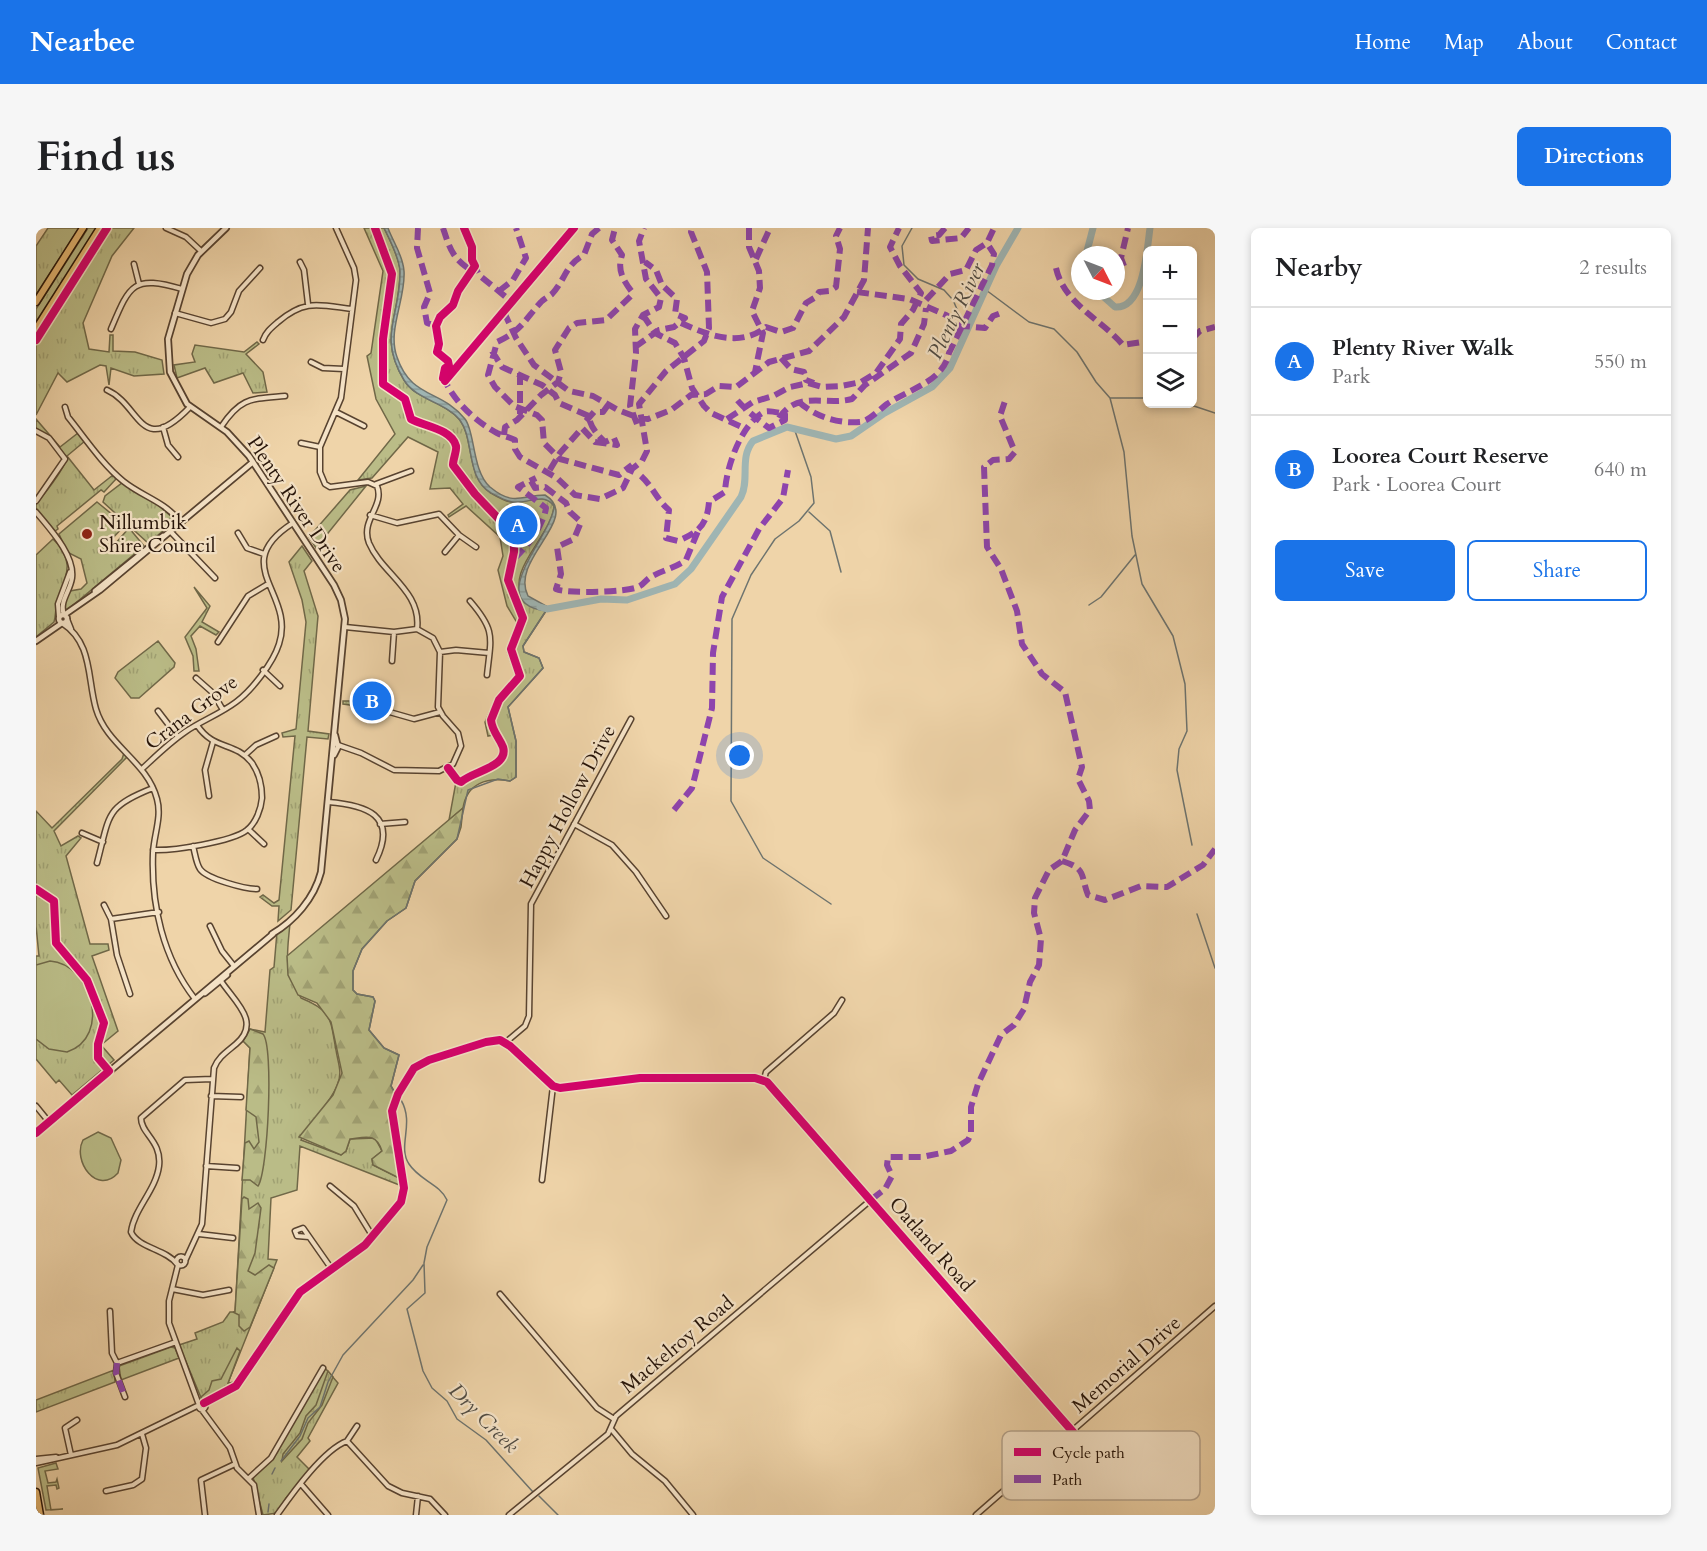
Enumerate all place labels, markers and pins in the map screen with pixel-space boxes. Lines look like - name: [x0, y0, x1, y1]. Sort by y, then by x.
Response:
- pin: A: [498, 502, 538, 548]
- place label: Nillumbik Shire Council: [99, 509, 216, 559]
- marker: Nillumbik Shire Council: [80, 527, 94, 541]
- pin: B: [352, 678, 392, 724]

